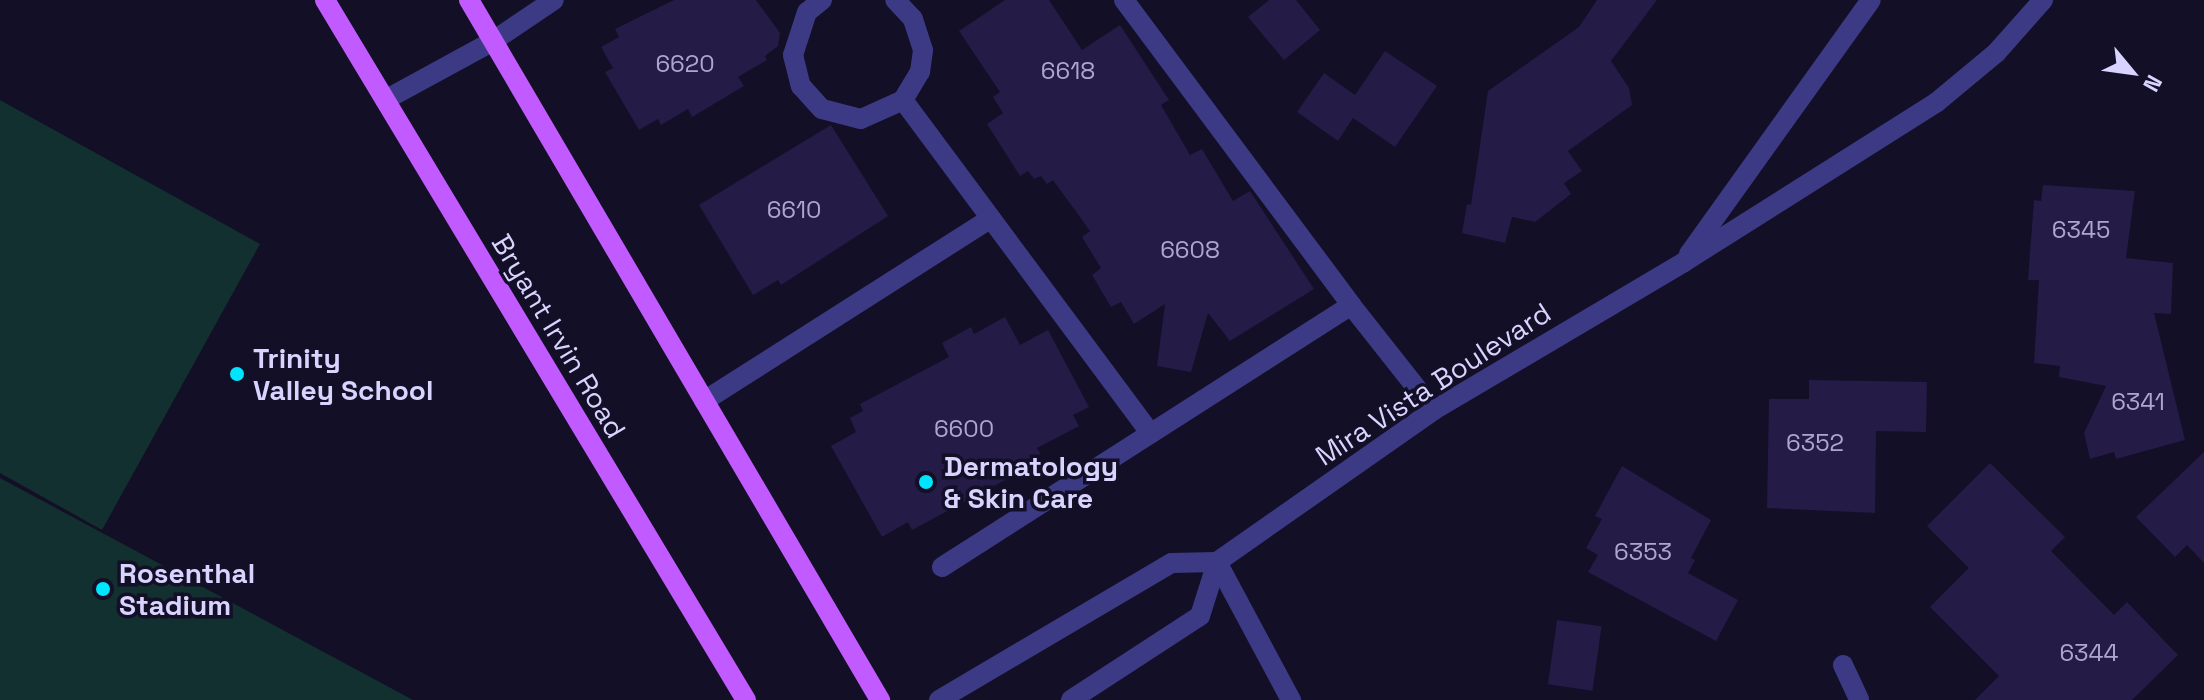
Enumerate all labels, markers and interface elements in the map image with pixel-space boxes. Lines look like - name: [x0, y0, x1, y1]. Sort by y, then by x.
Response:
- north arrow: [2092, 32, 2172, 112]
- house number: 6620: [655, 50, 715, 78]
- house number: 6618: [1041, 57, 1095, 85]
- text: N: [2137, 70, 2169, 97]
- house number: 6610: [767, 196, 821, 224]
- house number: 6345: [2052, 216, 2110, 244]
- street label: Bryant Irvin Road: [485, 228, 633, 444]
- house number: 6608: [1160, 236, 1220, 264]
- street label: Mira Vista Boulevard: [1309, 295, 1557, 473]
- place label: Trinity Valley School: [253, 341, 433, 407]
- marker: Trinity Valley School: [228, 365, 246, 383]
- house number: 6341: [2111, 388, 2165, 416]
- house number: 6600: [934, 415, 994, 443]
- house number: 6352: [1786, 429, 1844, 457]
- place label: Dermatology & Skin Care: [944, 449, 1118, 515]
- marker: Dermatology & Skin Care: [915, 471, 937, 493]
- house number: 6353: [1614, 538, 1672, 566]
- place label: Rosenthal Stadium: [119, 556, 255, 622]
- marker: Rosenthal Stadium: [94, 580, 112, 598]
- house number: 6344: [2059, 639, 2119, 667]

